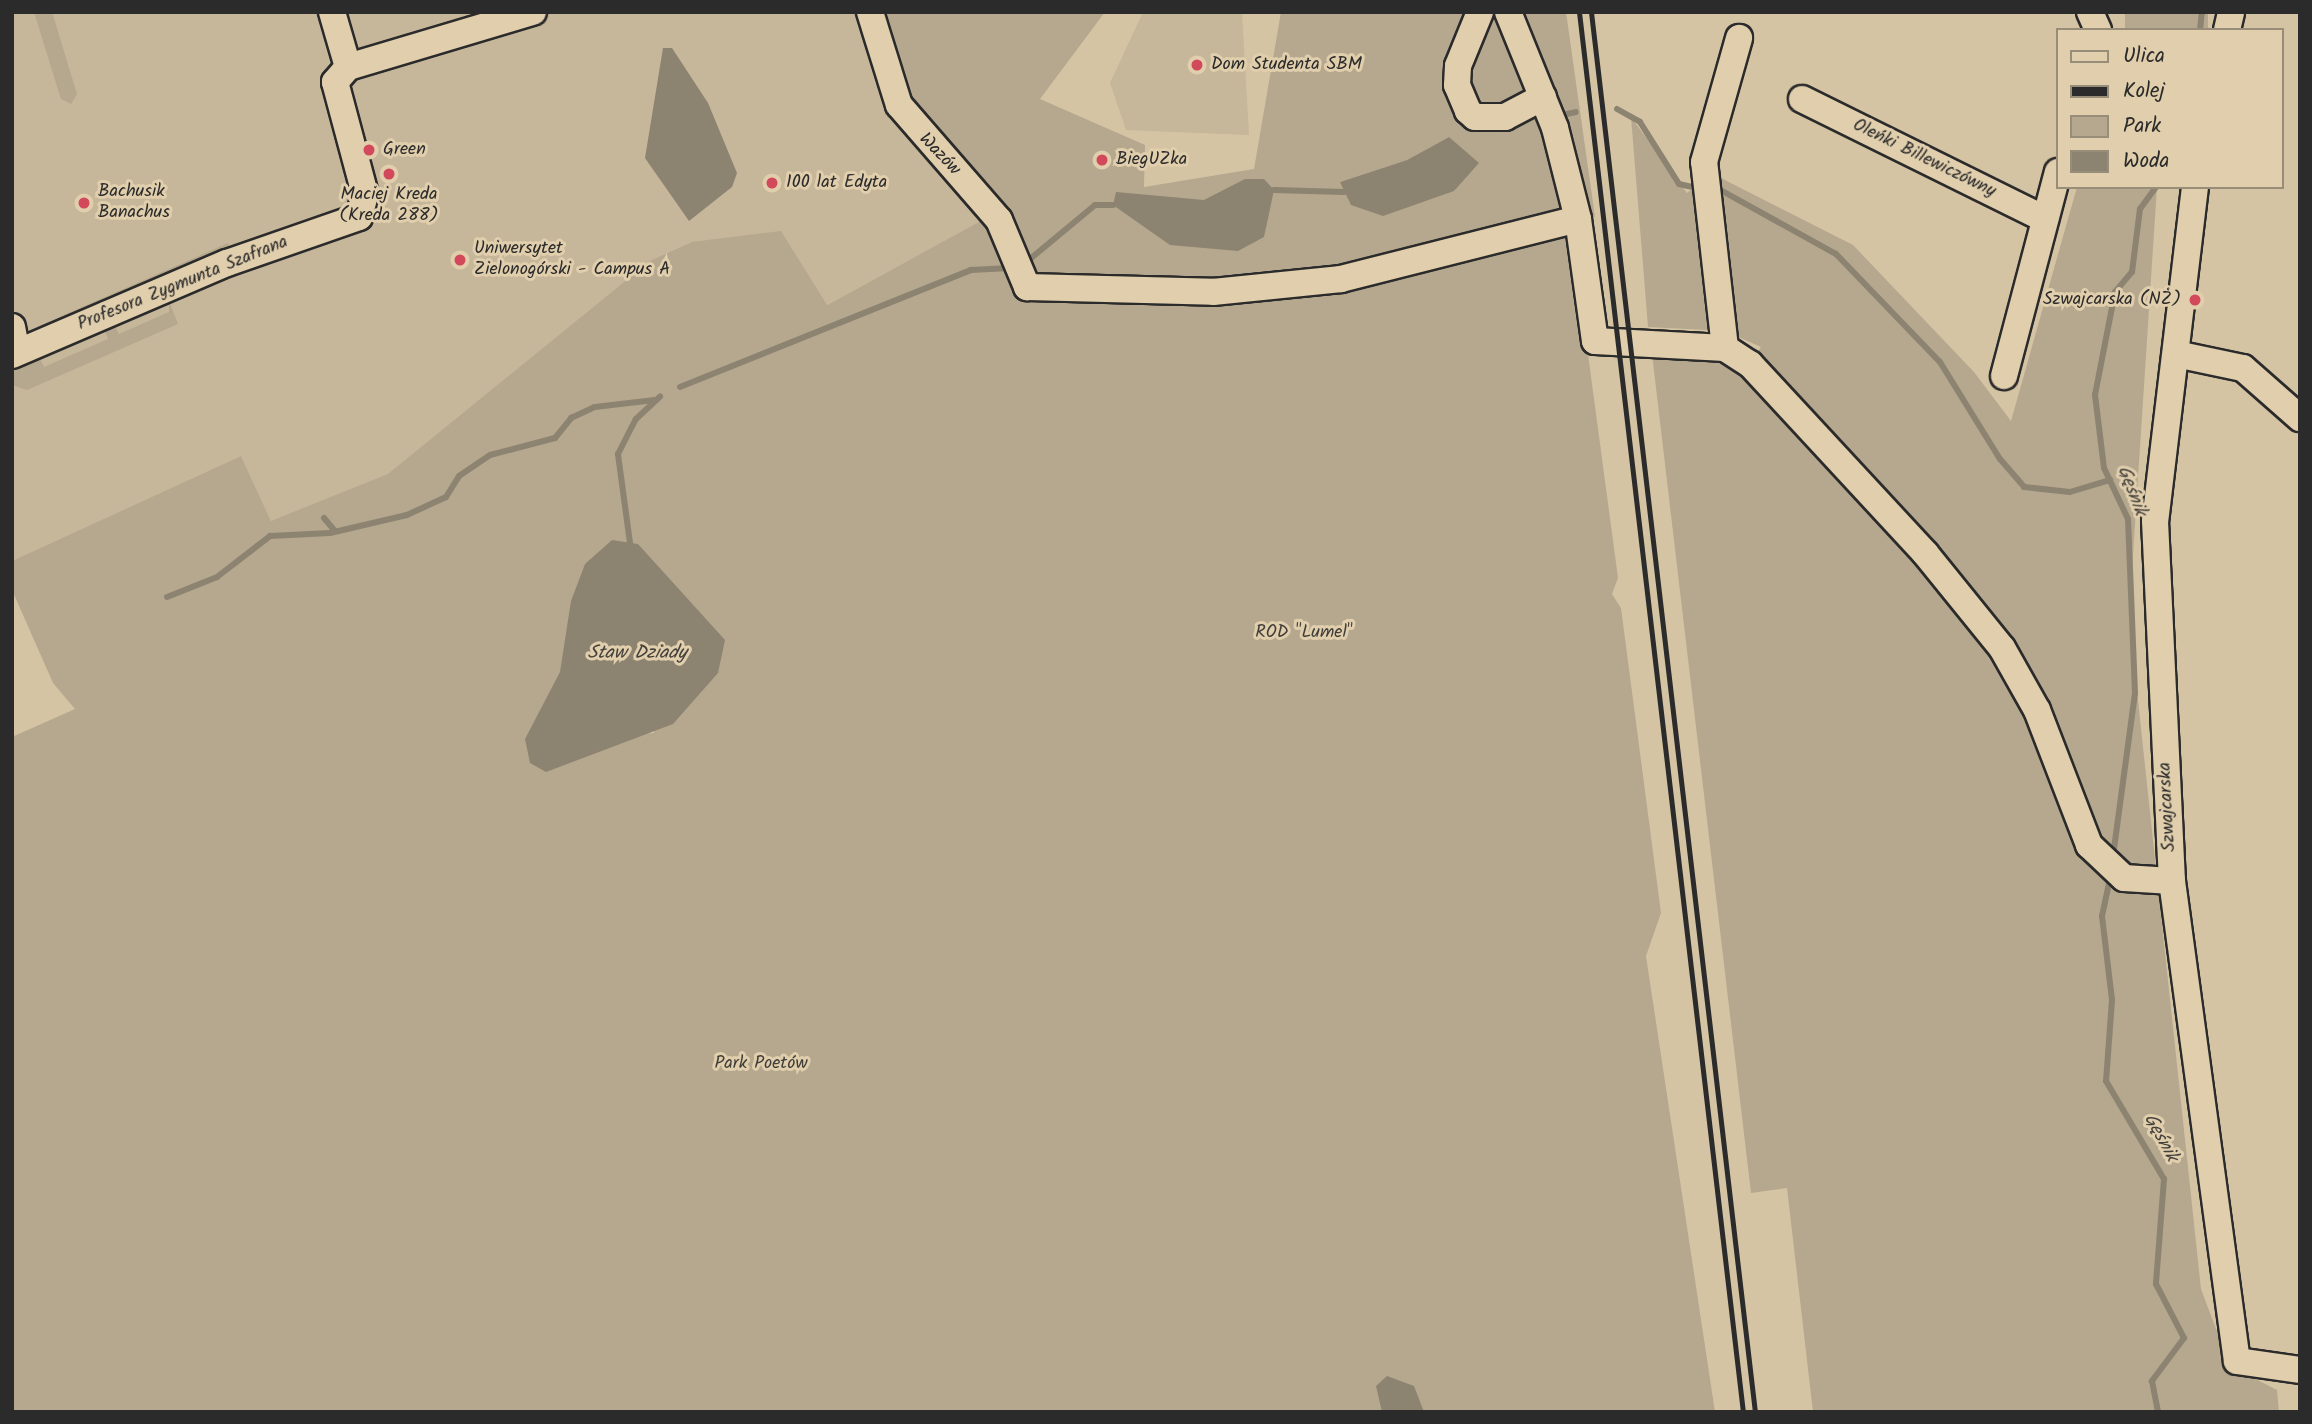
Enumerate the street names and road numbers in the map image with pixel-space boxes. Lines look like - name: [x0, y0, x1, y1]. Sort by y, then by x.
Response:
- street label: Oleńki Billewiczówny: [1849, 115, 1999, 203]
- street label: Wazów: [914, 129, 964, 181]
- street label: Profesora Zygmunta Szafrana: [75, 232, 291, 336]
- street label: Szwajcarska: [2155, 762, 2181, 852]

